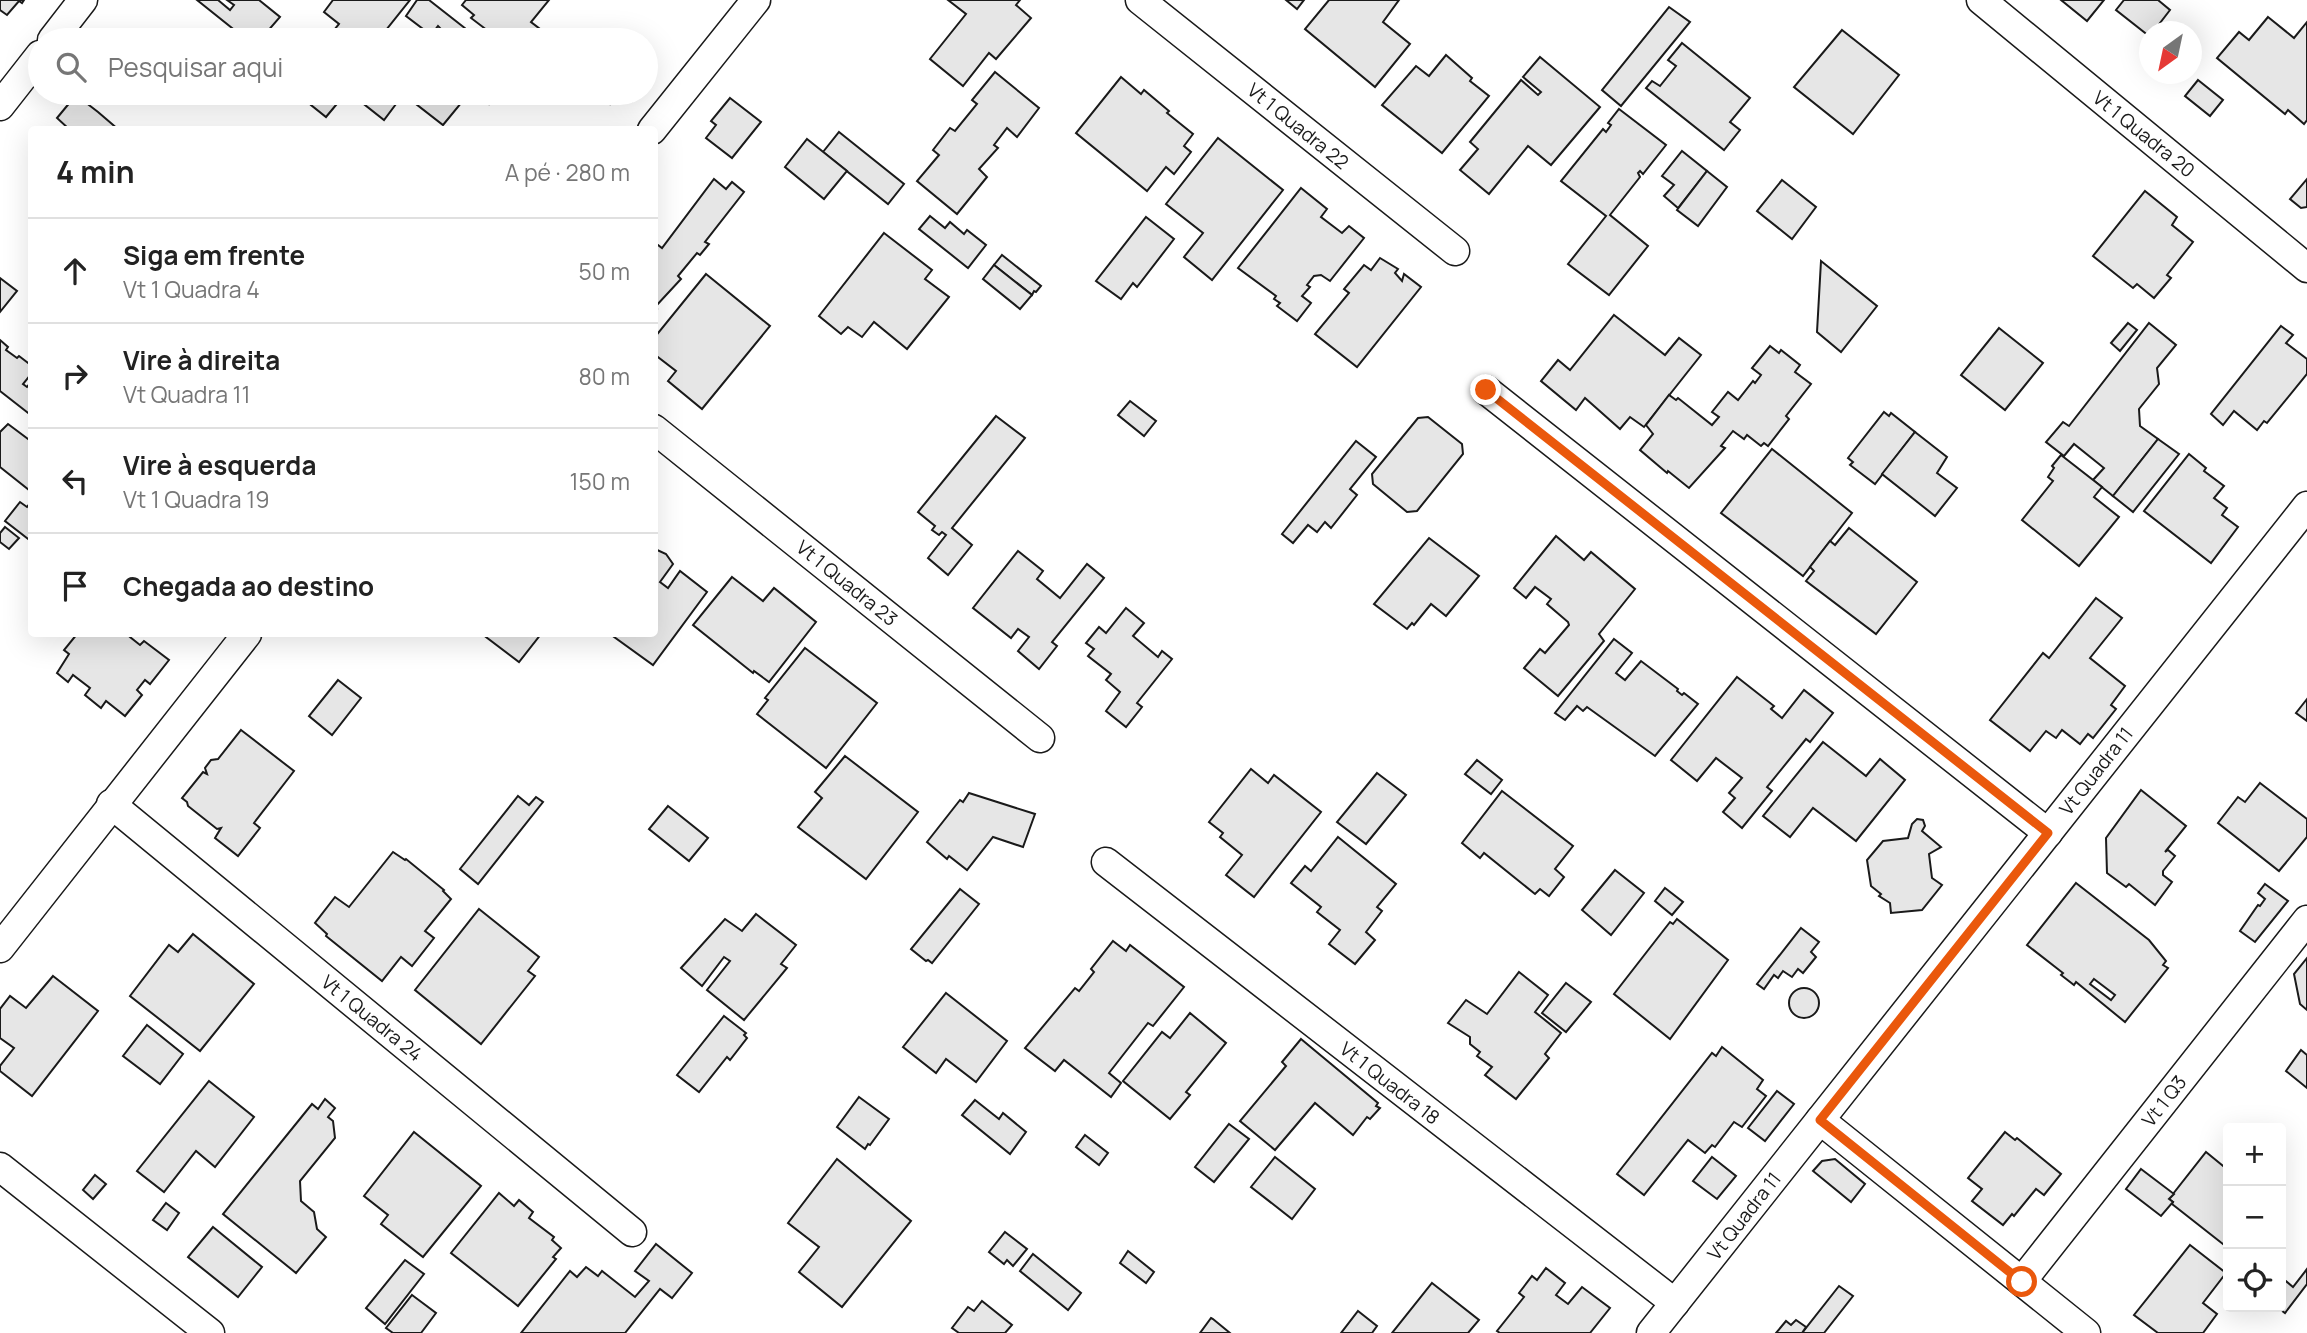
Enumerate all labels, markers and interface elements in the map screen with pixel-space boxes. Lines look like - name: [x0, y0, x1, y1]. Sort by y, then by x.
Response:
- north arrow: [2139, 21, 2202, 84]
- search box: [28, 28, 658, 105]
- icon: search: [52, 48, 90, 86]
- text: Pesquisar aqui: [108, 49, 283, 85]
- street label: Vt 1 Quadra 22: [1242, 77, 1354, 175]
- street label: Vt 1 Quadra 20: [2088, 85, 2200, 183]
- text: 4 min: [56, 151, 134, 192]
- text: A pé · 280 m: [505, 156, 630, 188]
- text: Siga em frente: [123, 237, 305, 273]
- icon: ahead: [56, 252, 94, 290]
- text: 50 m: [579, 255, 630, 287]
- text: Vt 1 Quadra 4: [123, 273, 260, 305]
- text: Vire à direita: [123, 342, 280, 378]
- icon: right: [56, 357, 94, 395]
- text: 80 m: [579, 360, 630, 392]
- route end: [1470, 374, 1501, 405]
- text: Vt Quadra 11: [123, 378, 251, 410]
- text: Vire à esquerda: [123, 447, 316, 483]
- icon: left: [56, 462, 94, 500]
- text: 150 m: [570, 465, 630, 497]
- text: Vt 1 Quadra 19: [123, 483, 269, 515]
- street label: Vt 1 Quadra 23: [791, 534, 903, 632]
- icon: arrive: [56, 567, 94, 605]
- text: Chegada ao destino: [123, 568, 374, 604]
- street label: Vt Quadra 11: [2053, 721, 2139, 821]
- street label: Vt 1 Quadra 24: [316, 969, 428, 1067]
- street label: Vt 1 Quadra 18: [1335, 1036, 1445, 1130]
- street label: Vt 1 Q3: [2136, 1070, 2192, 1132]
- map controls: [2223, 1123, 2286, 1312]
- button: +: [2223, 1123, 2286, 1186]
- street label: Vt Quadra 11: [1701, 1166, 1787, 1266]
- button: −: [2223, 1186, 2286, 1249]
- button: locate: [2223, 1249, 2286, 1312]
- route start: [2006, 1266, 2037, 1297]

